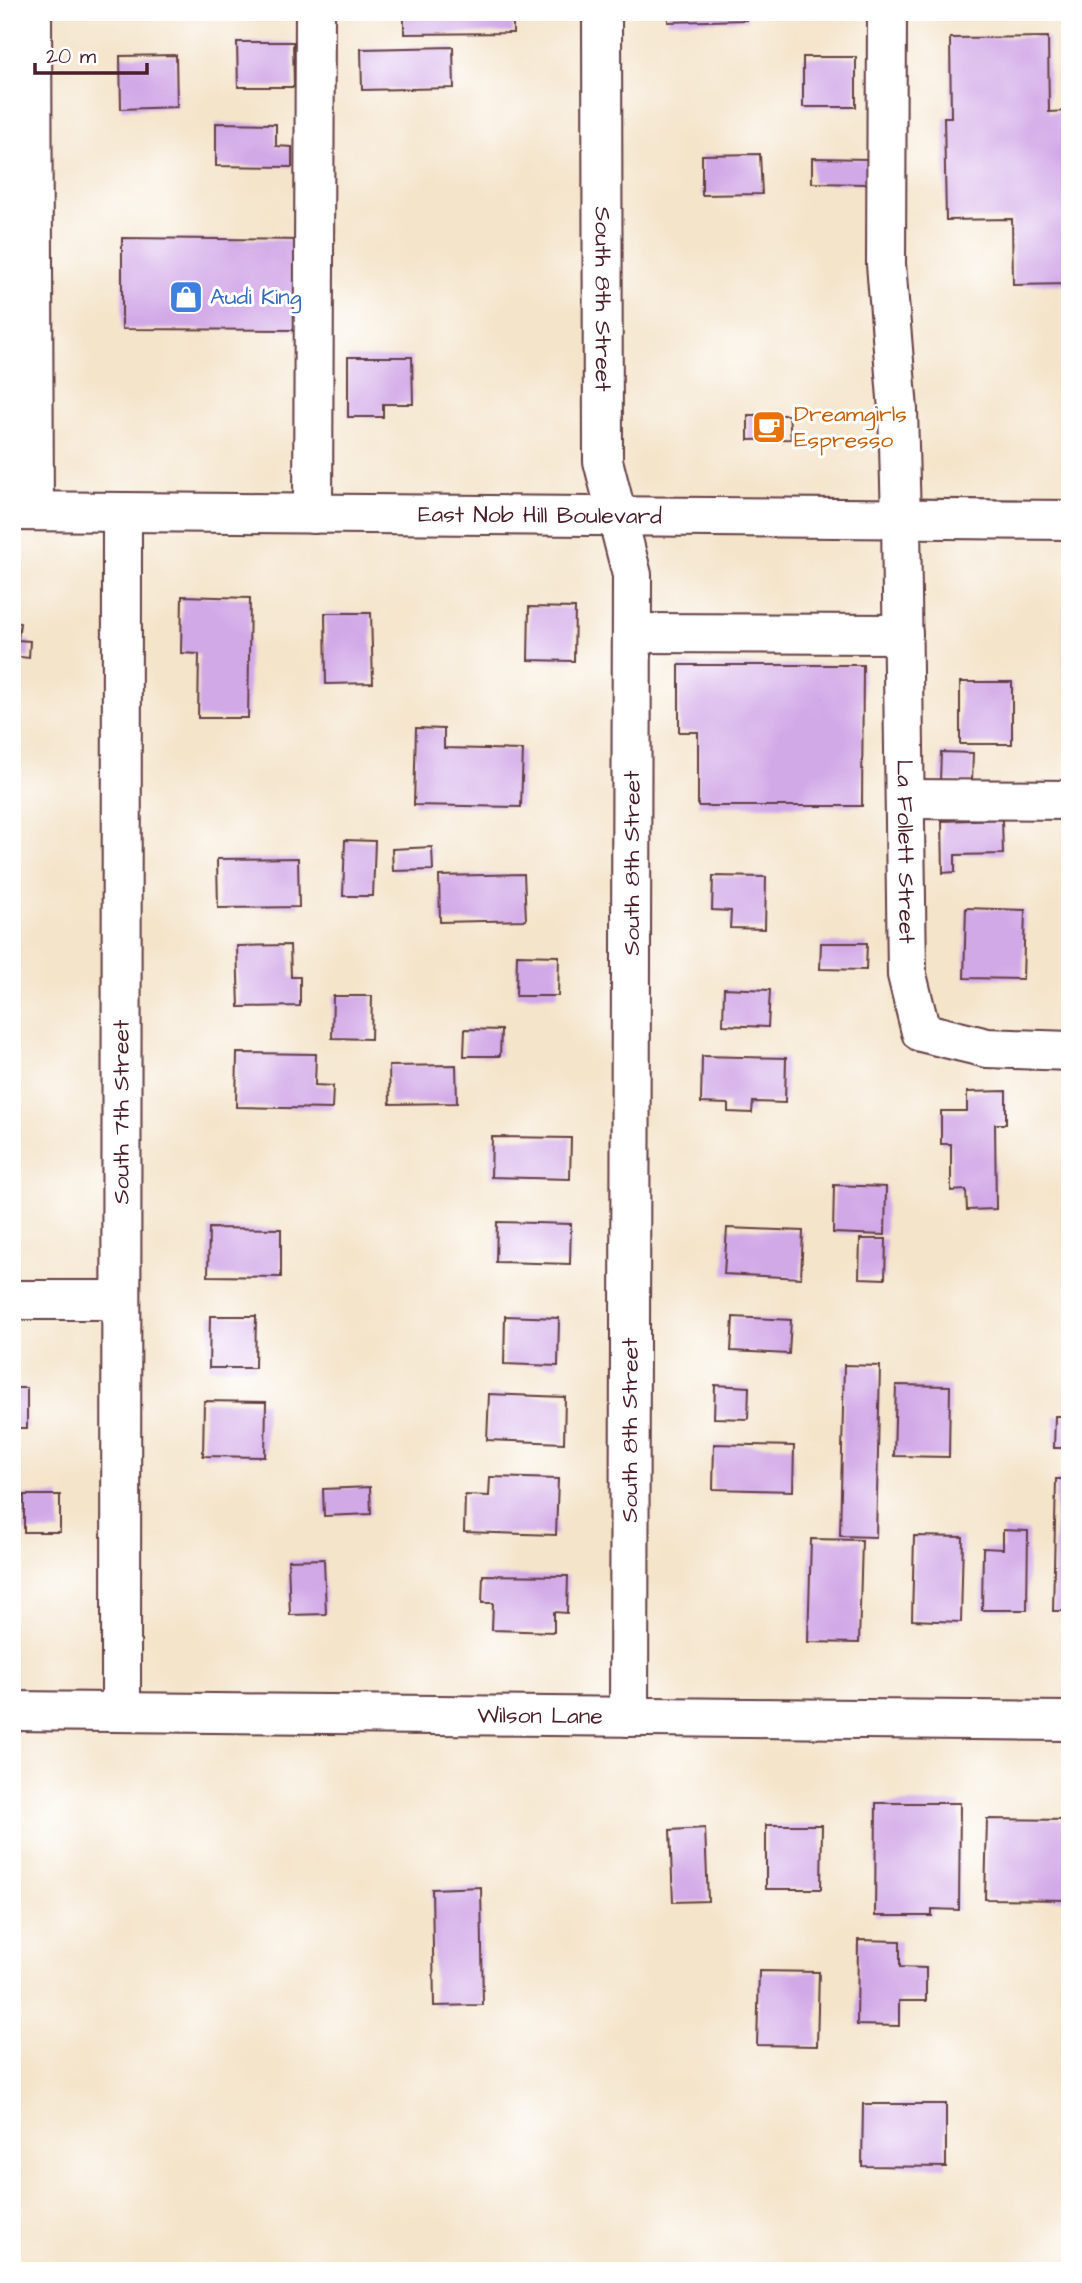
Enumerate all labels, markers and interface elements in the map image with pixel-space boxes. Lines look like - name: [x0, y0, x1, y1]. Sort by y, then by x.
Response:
- scale bar: [35, 32, 147, 76]
- text: 20 m: [46, 42, 97, 71]
- street label: South 8th Street: [586, 206, 619, 392]
- shop icon: Audi King: [167, 278, 205, 316]
- place label: Audi King: [210, 281, 302, 314]
- place label: Dreamgirls Espresso: [794, 398, 907, 456]
- cafe icon: Dreamgirls Espresso: [750, 408, 788, 446]
- street label: East Nob Hill Boulevard: [418, 498, 662, 533]
- street label: La Follett Street: [888, 759, 923, 944]
- street label: South 8th Street: [616, 770, 648, 956]
- street label: South 7th Street: [105, 1019, 138, 1204]
- street label: South 8th Street: [614, 1337, 646, 1523]
- street label: Wilson Lane: [477, 1699, 603, 1733]

